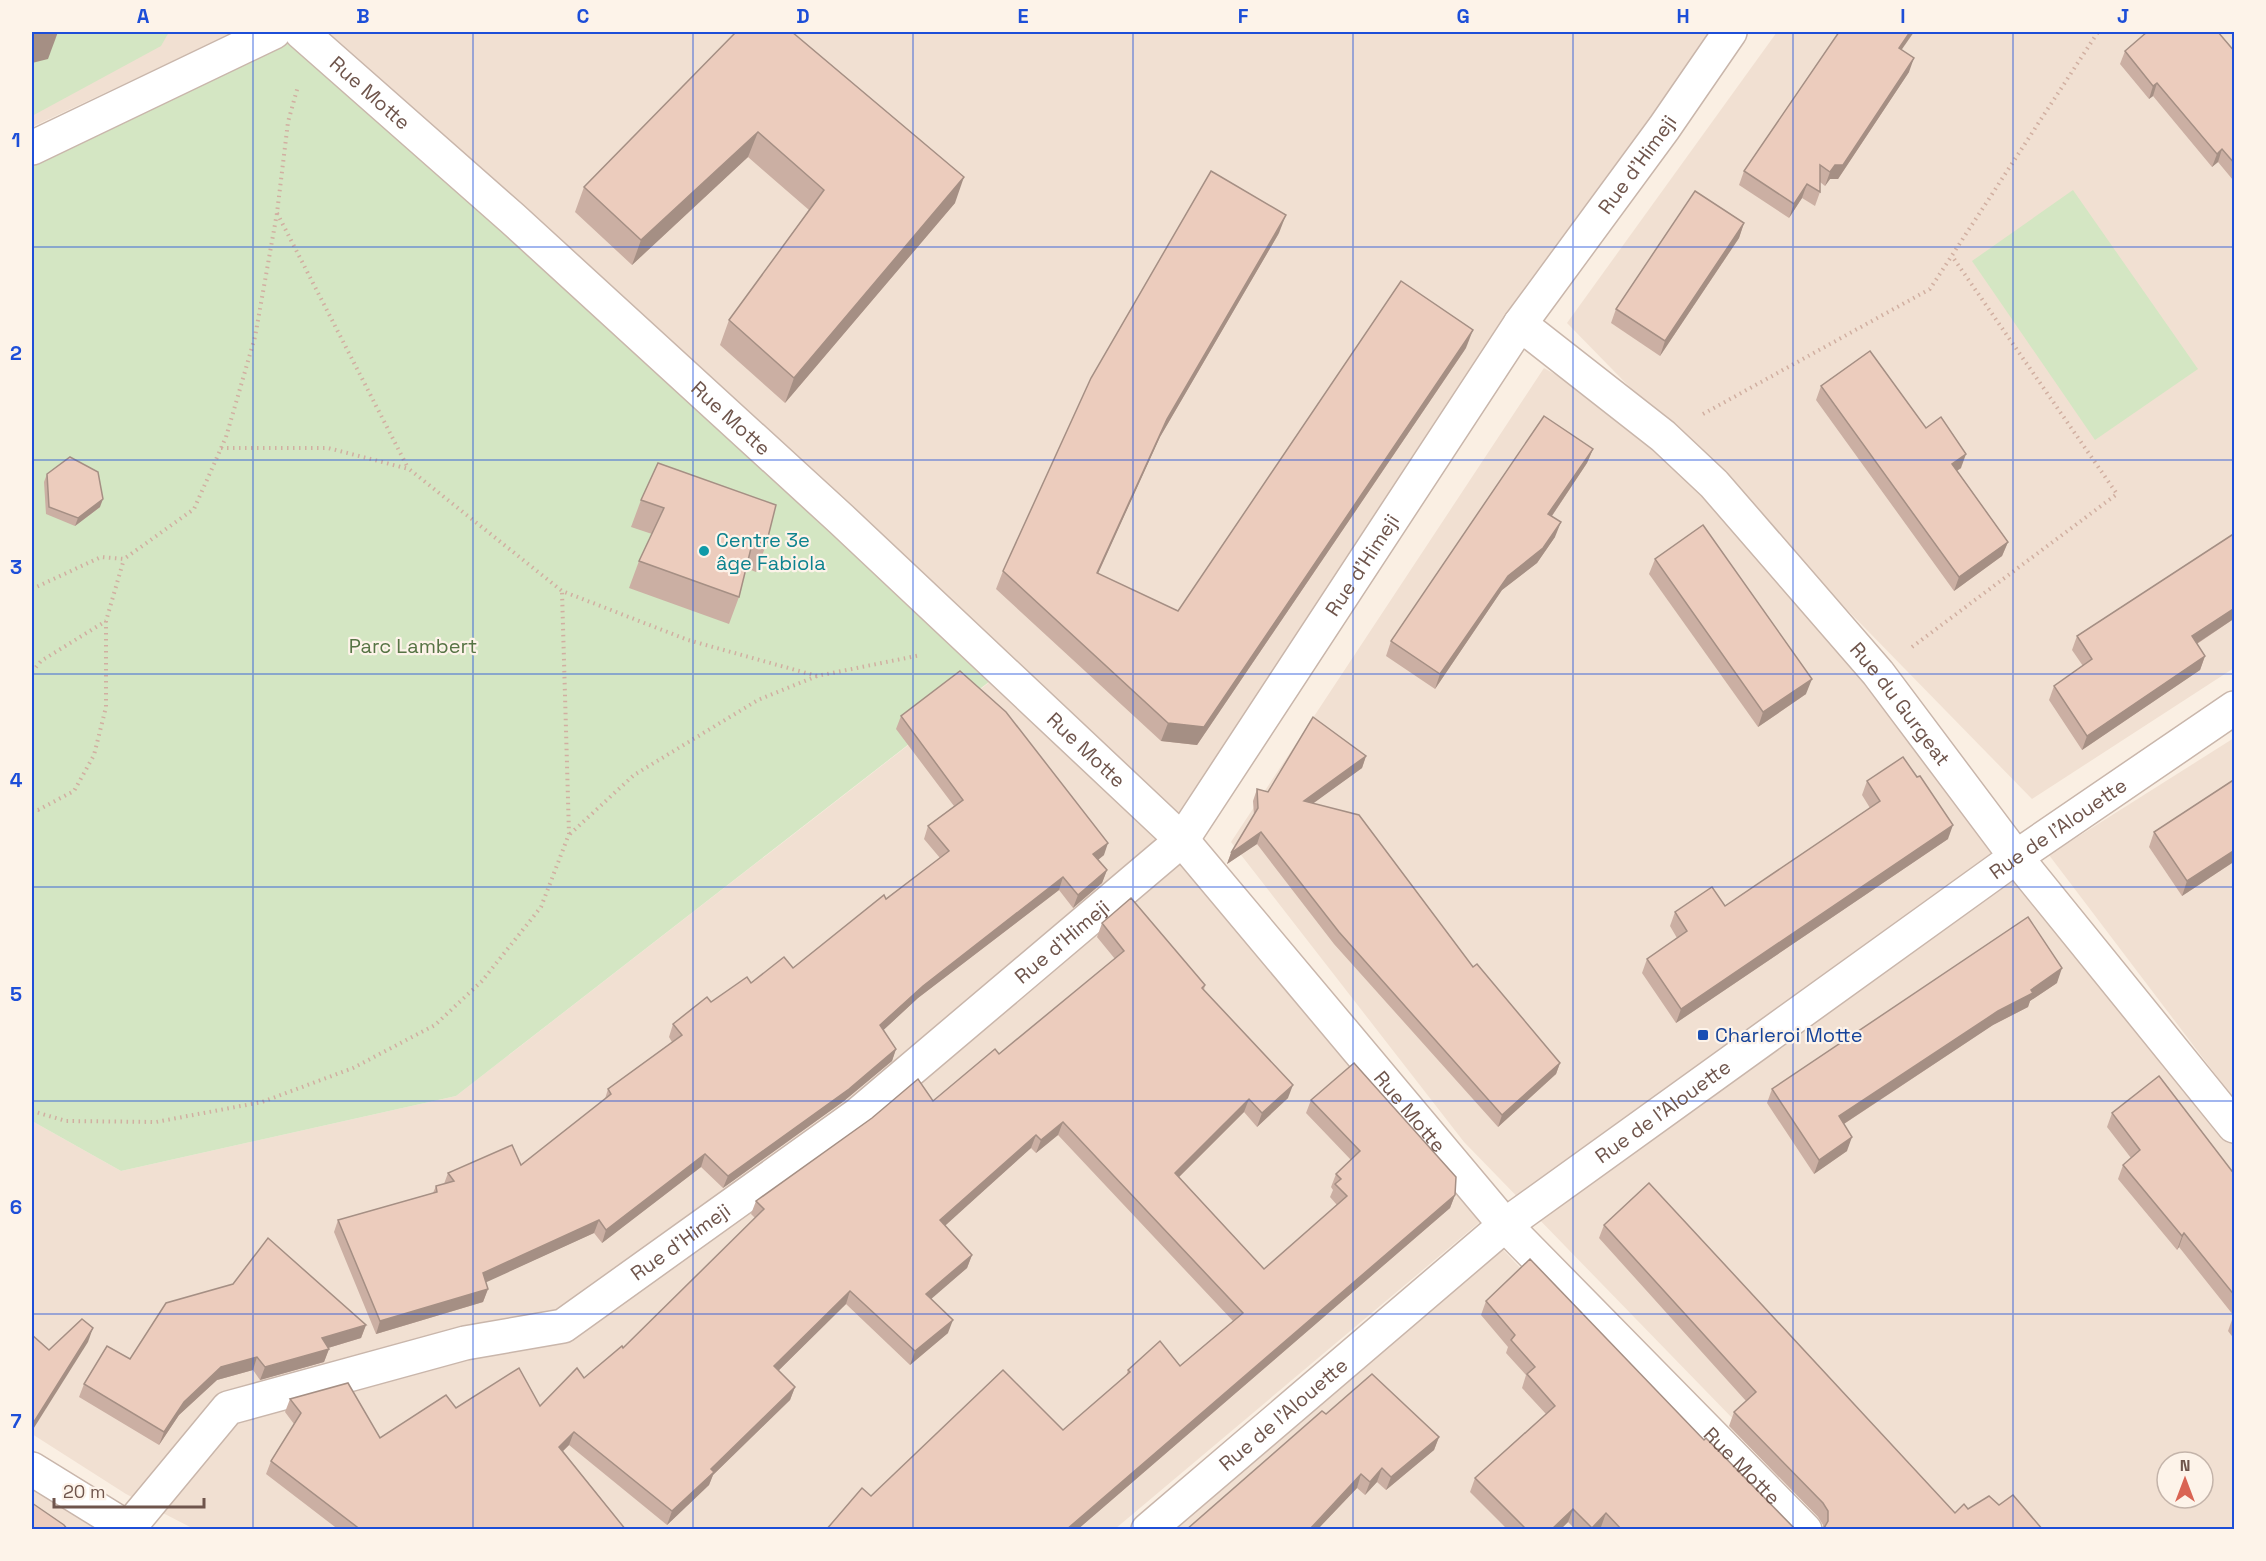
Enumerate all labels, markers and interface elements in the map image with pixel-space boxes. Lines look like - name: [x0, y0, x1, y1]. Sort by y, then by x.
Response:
- text: A: [137, 3, 150, 29]
- text: B: [356, 3, 370, 29]
- text: C: [577, 3, 590, 29]
- text: D: [796, 3, 810, 29]
- text: E: [1017, 3, 1029, 29]
- text: F: [1238, 3, 1249, 29]
- text: G: [1456, 3, 1470, 29]
- text: H: [1676, 3, 1690, 29]
- text: I: [1900, 3, 1906, 29]
- text: J: [2117, 3, 2129, 29]
- street label: Rue Motte: [324, 50, 416, 135]
- street label: Rue d'Himeji: [1592, 110, 1682, 219]
- text: 1: [11, 127, 21, 153]
- text: 2: [10, 340, 22, 366]
- street label: Rue Motte: [686, 375, 776, 461]
- street label: Rue d'Himeji: [1319, 509, 1405, 621]
- place label: Centre 3e âge Fabiola: [716, 527, 826, 576]
- marker: Centre 3e âge Fabiola: [697, 544, 711, 558]
- text: 3: [10, 554, 22, 580]
- park label: Parc Lambert: [349, 633, 477, 659]
- street label: Rue du Gurgeat: [1844, 637, 1956, 771]
- street label: Rue Motte: [1041, 706, 1131, 793]
- text: 4: [10, 767, 23, 793]
- street label: Rue de l'Alouette: [1984, 772, 2132, 885]
- street label: Rue d'Himeji: [1009, 894, 1115, 989]
- text: 5: [10, 981, 22, 1007]
- place label: Charleroi Motte: [1715, 1022, 1863, 1048]
- marker: Charleroi Motte: [1696, 1028, 1710, 1042]
- street label: Rue de l'Alouette: [1590, 1054, 1736, 1169]
- street label: Rue Motte: [1368, 1065, 1452, 1158]
- text: 6: [10, 1194, 22, 1220]
- street label: Rue d'Himeji: [625, 1197, 735, 1286]
- street label: Rue de l'Alouette: [1214, 1352, 1353, 1477]
- text: 7: [10, 1408, 22, 1434]
- street label: Rue Motte: [1698, 1422, 1786, 1510]
- north arrow: [2155, 1450, 2215, 1510]
- text: N: [2180, 1455, 2190, 1476]
- scale bar: [54, 1471, 204, 1509]
- text: 20 m: [63, 1480, 106, 1503]

